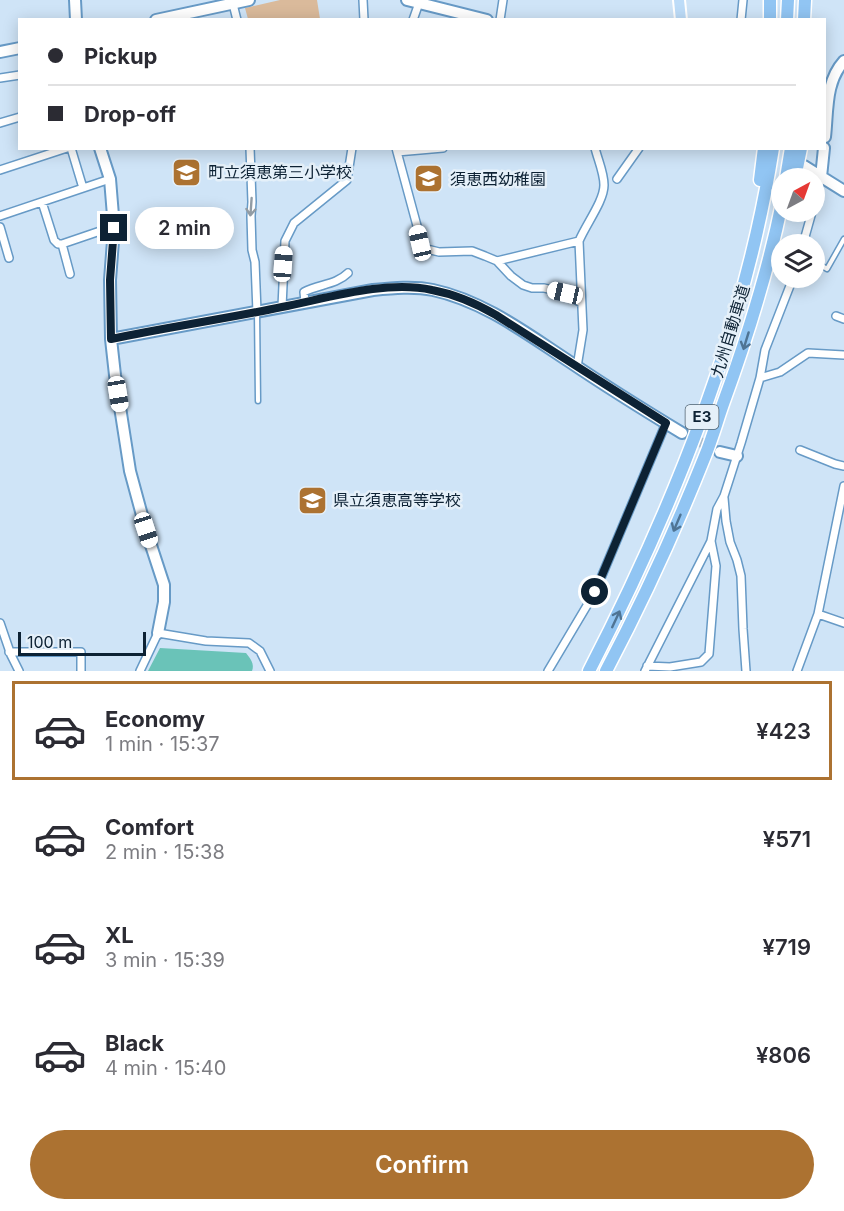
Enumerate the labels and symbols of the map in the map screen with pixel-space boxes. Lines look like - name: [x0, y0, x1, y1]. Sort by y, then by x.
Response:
- school or university icon: 町立須恵第三小学校: [171, 156, 203, 188]
- place label: 町立須恵第三小学校: [208, 162, 352, 182]
- school or university icon: 須恵西幼稚園: [413, 163, 445, 195]
- north arrow: [771, 168, 825, 222]
- place label: 須恵西幼稚園: [450, 169, 546, 189]
- one-way arrow: [246, 196, 257, 216]
- callout: 2 min: [135, 207, 234, 249]
- route end: [100, 214, 127, 241]
- car: [407, 223, 433, 263]
- car: [273, 245, 293, 283]
- car: [545, 280, 585, 306]
- street label: 九州自動車道: [706, 282, 754, 380]
- one-way arrow: [740, 331, 751, 350]
- car: [106, 375, 130, 413]
- road number: E3: [686, 405, 718, 429]
- school or university icon: 県立須恵高等学校: [296, 484, 328, 516]
- place label: 県立須恵高等学校: [333, 490, 461, 510]
- car: [132, 510, 160, 550]
- one-way arrow: [670, 513, 682, 531]
- route start: [581, 578, 608, 605]
- one-way arrow: [610, 610, 622, 628]
- scale bar: [18, 629, 146, 656]

